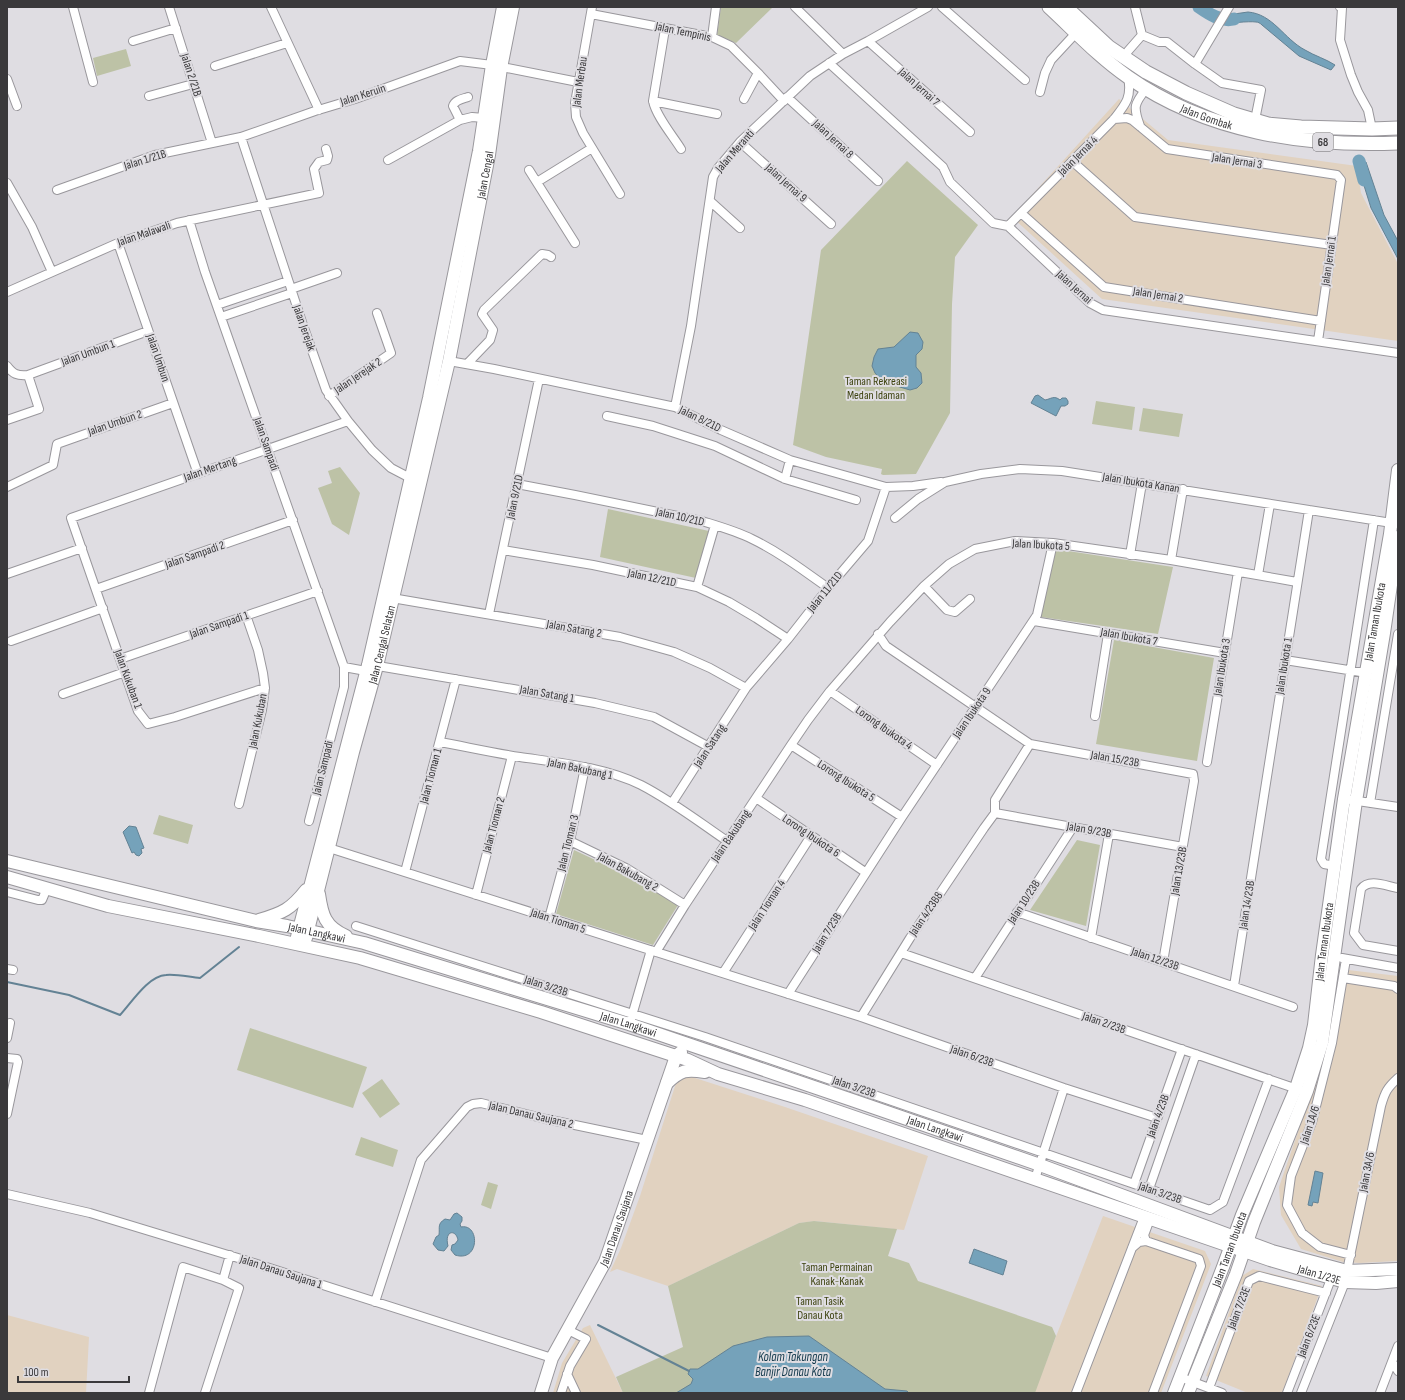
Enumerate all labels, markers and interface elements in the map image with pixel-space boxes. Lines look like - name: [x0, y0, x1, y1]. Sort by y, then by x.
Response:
- street label: Jalan Tempinis: [653, 19, 712, 45]
- street label: Jalan 2/21B: [177, 51, 205, 98]
- street label: Jalan Merbau: [569, 56, 591, 109]
- street label: Jalan Jernai 7: [895, 64, 943, 110]
- street label: Jalan Keruin: [337, 81, 388, 110]
- street label: Jalan Gombak: [1177, 100, 1234, 133]
- street label: Jalan Jernai 8: [809, 115, 857, 162]
- street label: Jalan Meranti: [712, 126, 758, 176]
- street label: Jalan Jernai 4: [1054, 133, 1101, 180]
- road number: 68: [1313, 133, 1333, 151]
- street label: Jalan 1/21B: [121, 146, 168, 174]
- street label: Jalan Jernai 3: [1210, 149, 1263, 172]
- street label: Jalan Cengal: [473, 150, 497, 201]
- street label: Jalan Jernai 9: [761, 160, 810, 206]
- street label: Jalan Malawali: [114, 218, 173, 250]
- street label: Jalan Jernai 1: [1318, 235, 1340, 288]
- street label: Jalan Jernai: [1052, 266, 1095, 307]
- street label: Jalan Jernai 2: [1131, 283, 1184, 306]
- street label: Jalan Jerejak: [289, 302, 319, 353]
- street label: Jalan Umbun: [142, 331, 173, 384]
- street label: Jalan Umbun 1: [58, 336, 118, 370]
- street label: Jalan Jerejak 2: [330, 355, 385, 398]
- park label: Taman Rekreasi Medan Idaman: [845, 374, 907, 403]
- street label: Jalan 8/21D: [676, 402, 724, 436]
- street label: Jalan Umbun 2: [85, 407, 144, 440]
- street label: Jalan Sampadi: [250, 414, 282, 473]
- street label: Jalan Mertang: [181, 453, 238, 485]
- street label: Jalan Ibukota Kanan: [1100, 469, 1181, 496]
- street label: Jalan 9/21D: [503, 473, 527, 522]
- street label: Jalan 10/21D: [653, 504, 706, 530]
- street label: Jalan Ibukota 5: [1011, 536, 1070, 554]
- street label: Jalan Sampadi 2: [162, 538, 227, 573]
- street label: Jalan 12/21D: [625, 565, 678, 590]
- street label: Jalan 11/21D: [803, 568, 846, 616]
- street label: Jalan Taman Ibukota: [1360, 581, 1389, 663]
- street label: Jalan Cengal Selatan: [365, 604, 399, 687]
- street label: Jalan Sampadi 1: [187, 608, 251, 642]
- street label: Jalan Satang 2: [544, 617, 603, 641]
- street label: Jalan Ibukota 7: [1098, 624, 1159, 649]
- street label: Jalan Ibukota 1: [1272, 636, 1296, 696]
- street label: Jalan Ibukota 3: [1210, 637, 1234, 698]
- street label: Jalan Kukuban 1: [110, 646, 146, 711]
- street label: Jalan Satang 1: [518, 682, 576, 706]
- street label: Jalan Ibukota 9: [949, 685, 994, 742]
- street label: Jalan Kukuban: [245, 692, 271, 751]
- street label: Lorong Ibukota 4: [853, 703, 915, 753]
- street label: Jalan Satang: [690, 721, 730, 771]
- street label: Jalan Sampadi: [309, 739, 337, 798]
- street label: Jalan Tioman 1: [416, 746, 446, 806]
- street label: Jalan 15/23B: [1089, 747, 1140, 771]
- street label: Jalan Bakubang 1: [545, 755, 615, 783]
- street label: Lorong Ibukota 5: [814, 757, 878, 805]
- street label: Jalan Tioman 2: [479, 795, 509, 856]
- street label: Jalan Bakubang: [707, 807, 754, 866]
- street label: Lorong Ibukota 6: [779, 811, 843, 861]
- street label: Jalan Tioman 3: [554, 813, 582, 874]
- street label: Jalan 9/23B: [1064, 819, 1113, 841]
- street label: Jalan 13/23B: [1167, 846, 1191, 897]
- street label: Jalan Bakubang 2: [594, 849, 661, 895]
- street label: Jalan Tioman 4: [745, 877, 789, 934]
- street label: Jalan 10/23B: [1004, 877, 1044, 928]
- street label: Jalan 14/23B: [1236, 880, 1258, 931]
- street label: Jalan 4/23B8: [905, 889, 946, 940]
- street label: Jalan Taman Ibukota: [1311, 901, 1337, 983]
- street label: Jalan Tioman 5: [528, 905, 588, 937]
- street label: Jalan 7/23B: [808, 910, 845, 957]
- street label: Jalan Langkawi: [286, 919, 347, 946]
- street label: Jalan 12/23B: [1128, 944, 1181, 974]
- street label: Jalan 3/23B: [521, 972, 570, 1000]
- street label: Jalan Langkawi: [598, 1008, 658, 1040]
- street label: Jalan 2/23B: [1079, 1008, 1128, 1037]
- street label: Jalan 6/23B: [947, 1041, 996, 1070]
- street label: Jalan 3/23B: [829, 1072, 878, 1101]
- street label: Jalan 4/23B: [1143, 1092, 1173, 1141]
- street label: Jalan Danau Saujana 2: [486, 1098, 575, 1132]
- street label: Jalan 1A/6: [1296, 1104, 1323, 1147]
- street label: Jalan Langkawi: [904, 1112, 965, 1145]
- street label: Jalan 3A/6: [1356, 1151, 1378, 1194]
- street label: Jalan 3/23B: [1135, 1178, 1184, 1207]
- street label: Jalan Danau Saujana: [596, 1188, 637, 1270]
- street label: Jalan Taman Ibukota: [1208, 1209, 1250, 1290]
- street label: Jalan Danau Saujana 1: [237, 1251, 325, 1293]
- park label: Taman Permainan Kanak-Kanak: [802, 1260, 872, 1289]
- street label: Jalan 1/23E: [1295, 1261, 1343, 1288]
- street label: Jalan 7/23E: [1224, 1285, 1254, 1332]
- park label: Taman Tasik Danau Kota: [796, 1294, 844, 1323]
- street label: Jalan 6/23E: [1294, 1312, 1324, 1360]
- water label: Kolam Takungan Banjir Danau Kota: [755, 1349, 832, 1380]
- scale bar: [18, 1358, 129, 1384]
- text: 100 m: [24, 1365, 49, 1380]

